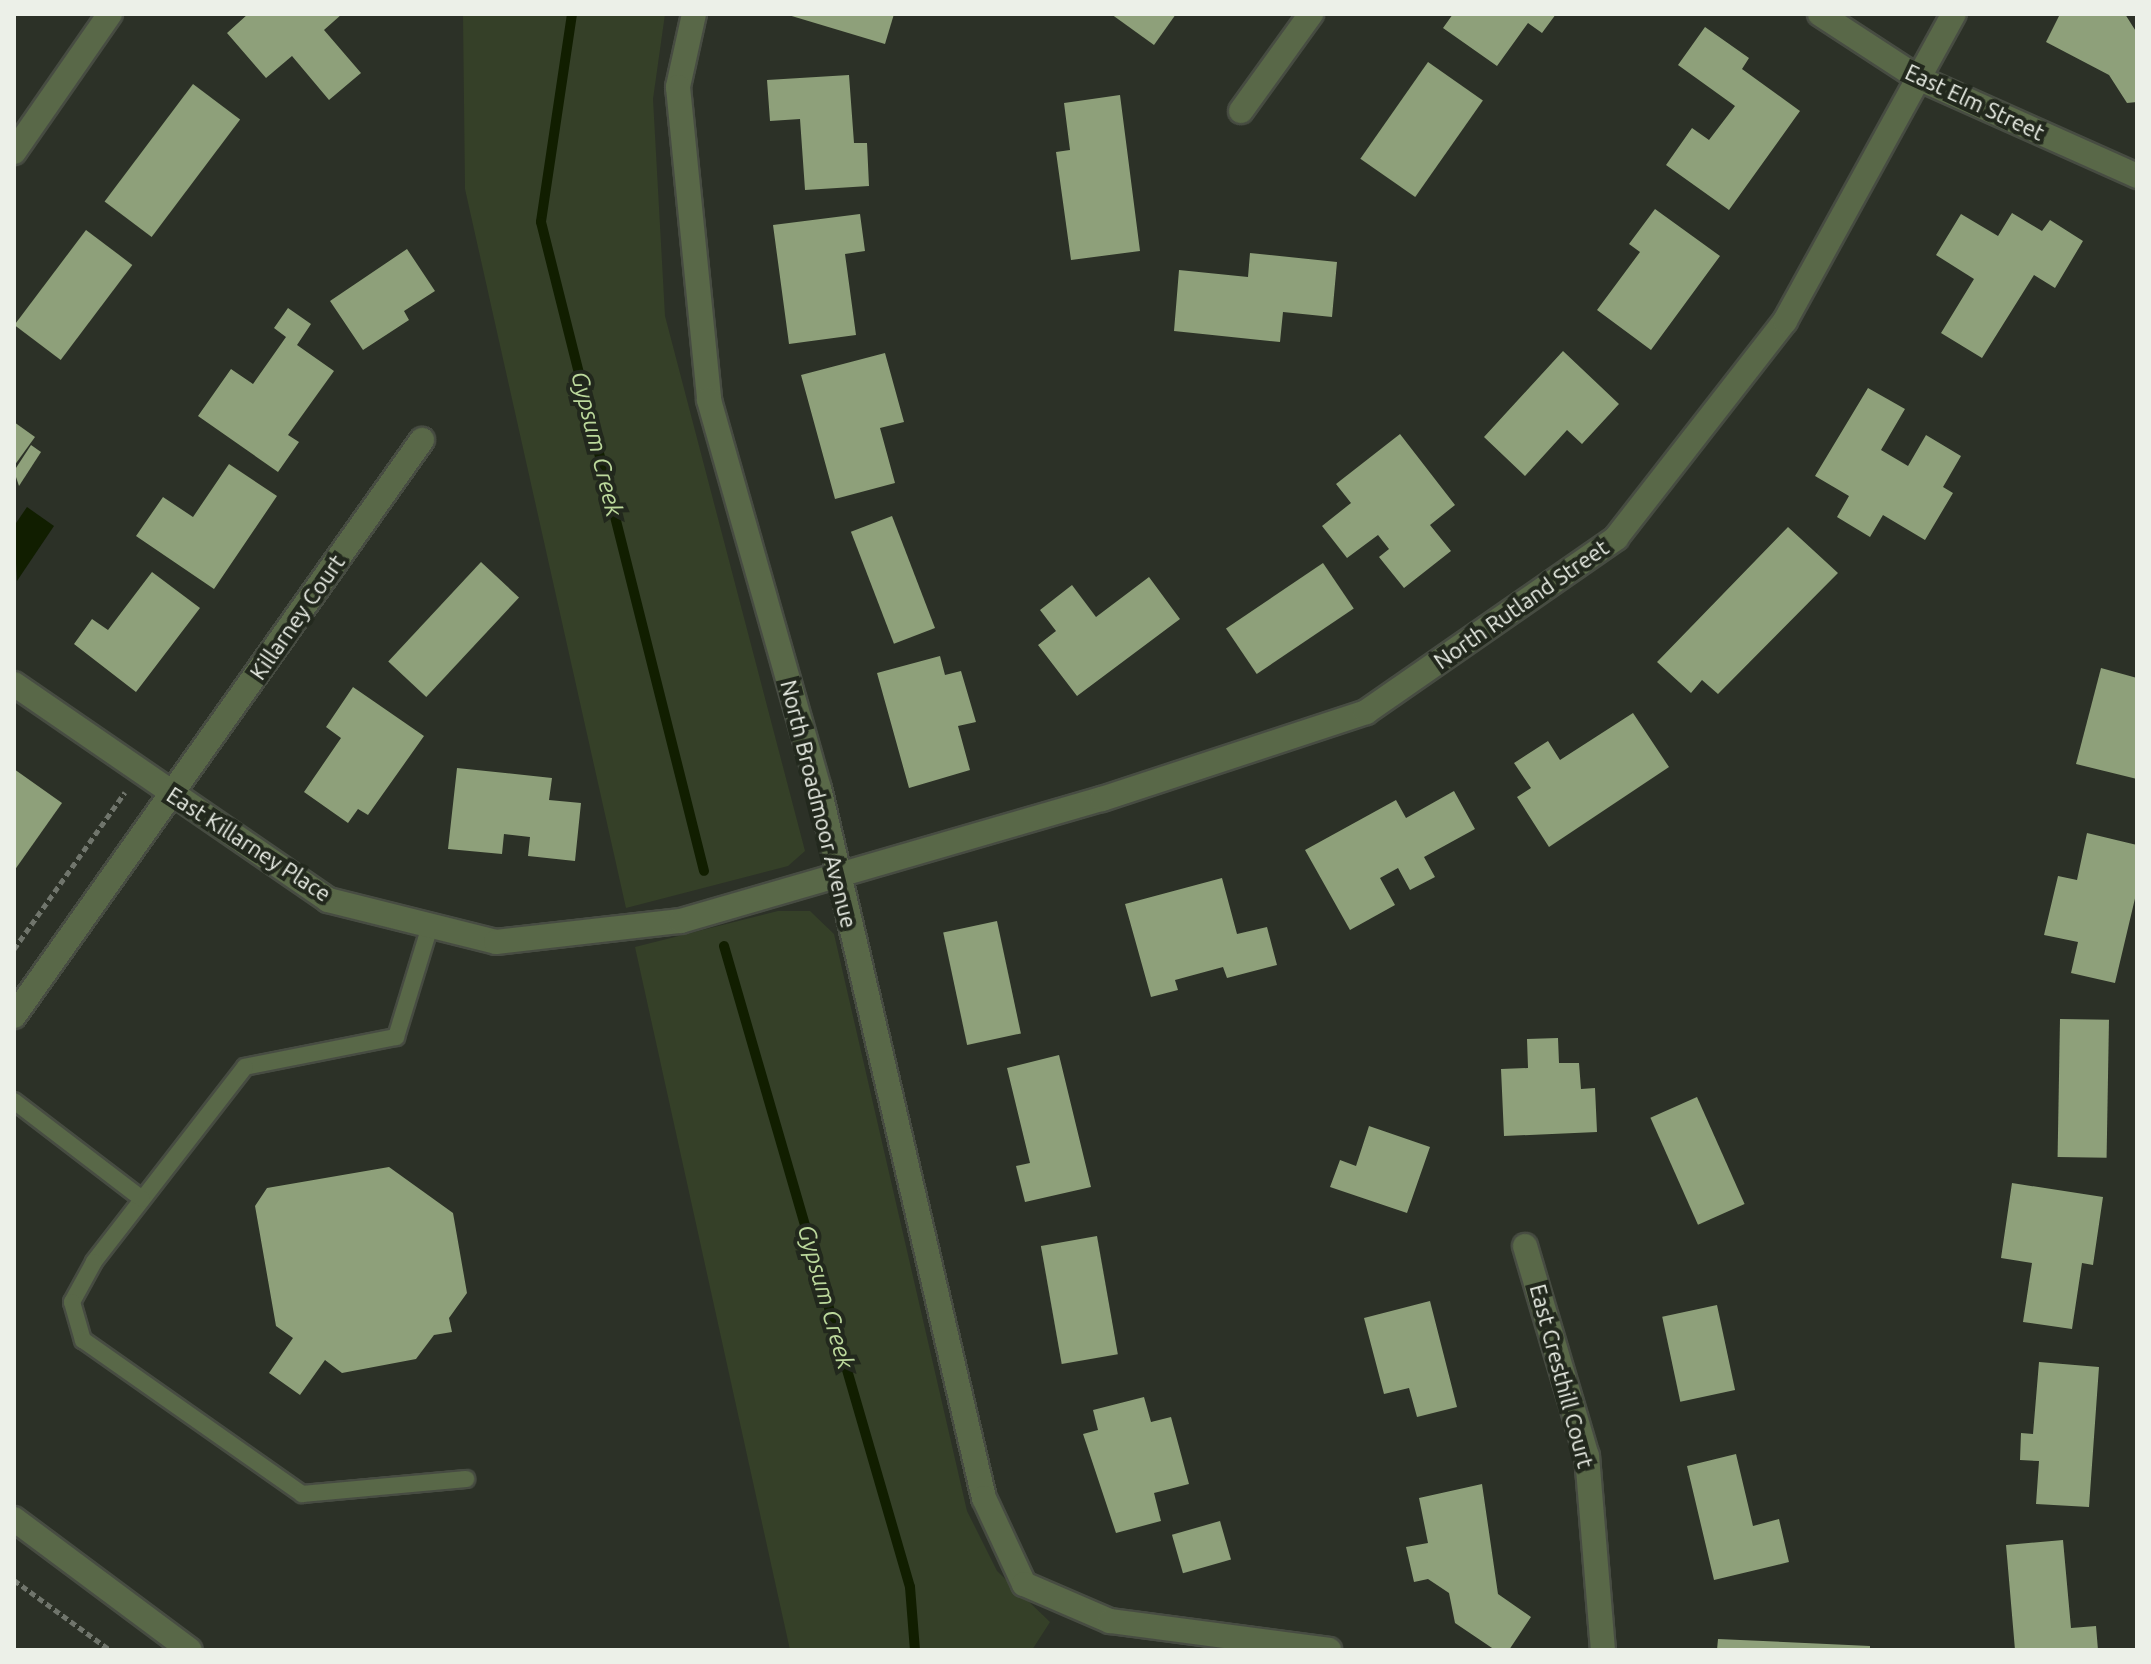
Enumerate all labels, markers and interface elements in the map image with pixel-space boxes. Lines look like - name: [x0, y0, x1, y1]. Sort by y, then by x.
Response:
- street label: East Elm Street: [1901, 58, 2049, 146]
- water label: Gypsum Creek: [565, 368, 629, 520]
- street label: North Rutland Street: [1429, 534, 1613, 674]
- street label: Killarney Court: [244, 549, 350, 685]
- street label: North Broadmoor Avenue: [775, 677, 863, 931]
- street label: East Killarney Place: [162, 781, 336, 907]
- water label: Gypsum Creek: [792, 1221, 860, 1373]
- street label: East Cresthill Court: [1525, 1281, 1599, 1471]

